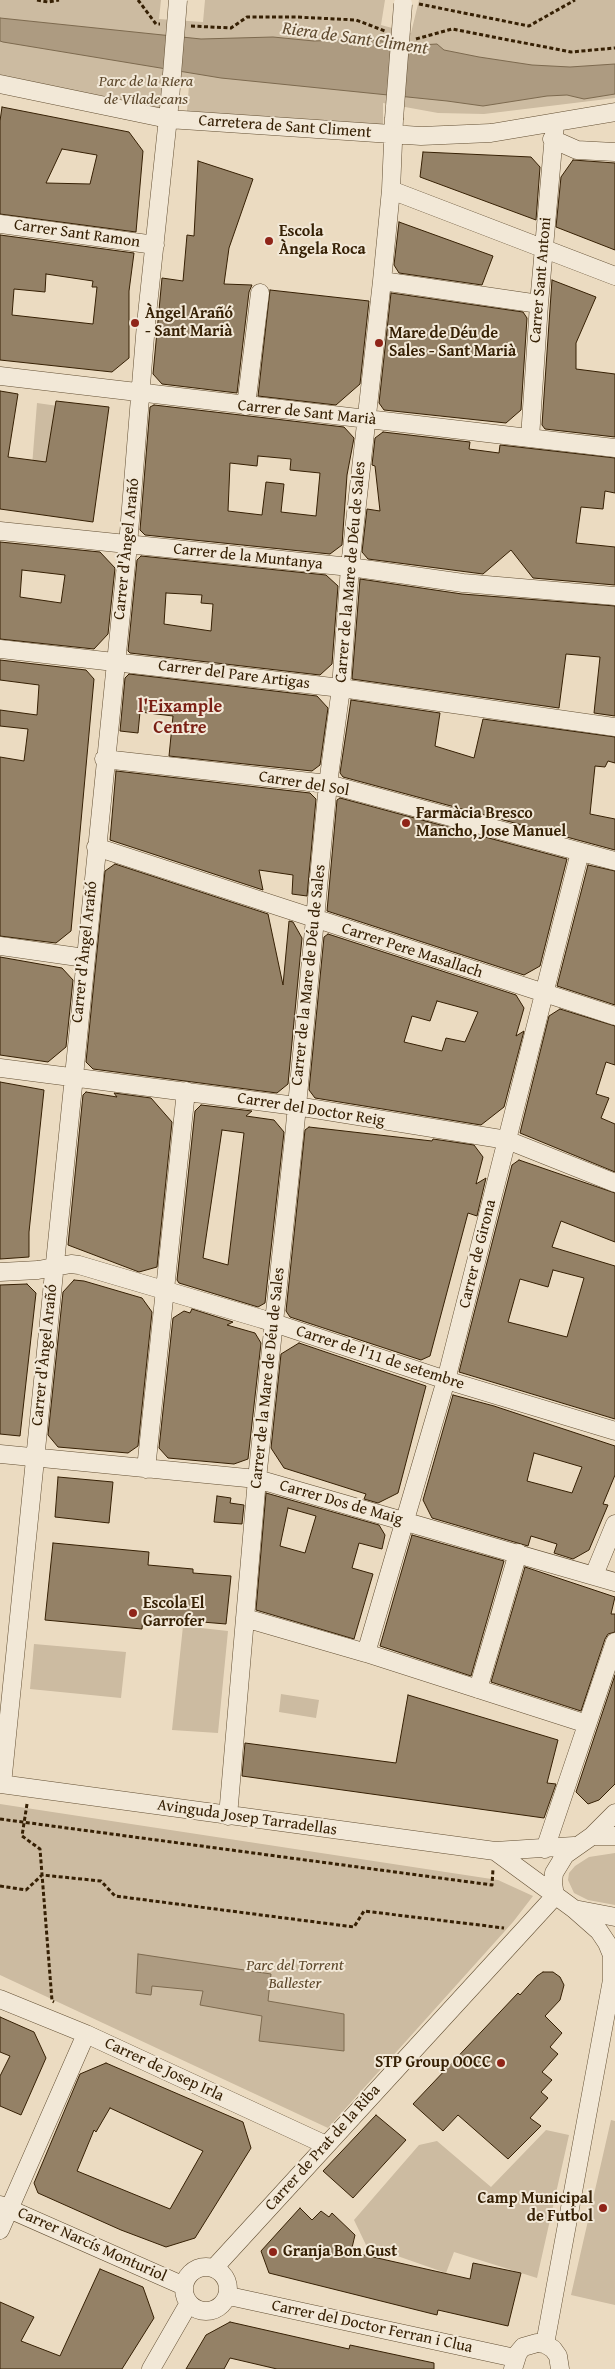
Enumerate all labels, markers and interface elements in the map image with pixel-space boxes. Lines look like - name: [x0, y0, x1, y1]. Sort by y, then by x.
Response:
- water label: Riera de Sant Climent: [281, 18, 429, 60]
- park label: Parc de la Riera de Viladecans: [99, 72, 193, 110]
- street label: Carretera de Sant Climent: [198, 111, 372, 143]
- street label: Carrer Sant Ramon: [13, 216, 141, 252]
- street label: Carrer Sant Antoni: [526, 216, 556, 344]
- place label: Escola Àngela Roca: [279, 222, 366, 260]
- marker: Escola Àngela Roca: [263, 235, 275, 247]
- place label: Àngel Arañó - Sant Marià: [145, 304, 233, 342]
- marker: Àngel Arañó - Sant Marià: [129, 317, 141, 329]
- place label: Mare de Déu de Sales - Sant Marià: [389, 324, 516, 362]
- marker: Mare de Déu de Sales - Sant Marià: [373, 337, 385, 349]
- street label: Carrer de Sant Marià: [237, 396, 377, 430]
- street label: Carrer de la Mare de Déu de Sales: [332, 460, 370, 684]
- street label: Carrer d'Àngel Arañó: [110, 477, 144, 621]
- street label: Carrer de la Muntanya: [172, 540, 324, 574]
- street label: Carrer del Pare Artigas: [157, 656, 311, 694]
- district label: l'Eixample Centre: [138, 696, 222, 739]
- street label: Carrer del Sol: [257, 767, 351, 801]
- place label: Farmàcia Bresco Mancho, Jose Manuel: [416, 804, 566, 842]
- marker: Farmàcia Bresco Mancho, Jose Manuel: [400, 817, 412, 829]
- street label: Carrer de la Mare de Déu de Sales: [288, 863, 330, 1087]
- street label: Carrer d'Àngel Arañó: [68, 880, 102, 1024]
- street label: Carrer Pere Masallach: [339, 919, 485, 983]
- street label: Carrer del Doctor Reig: [236, 1089, 386, 1131]
- street label: Carrer de Girona: [455, 1198, 501, 1310]
- street label: Carrer de la Mare de Déu de Sales: [247, 1266, 289, 1490]
- street label: Carrer d'Àngel Arañó: [28, 1283, 62, 1427]
- street label: Carrer de l'11 de setembre: [293, 1322, 467, 1394]
- street label: Carrer Dos de Maig: [277, 1476, 405, 1530]
- place label: Escola El Garrofer: [143, 1594, 205, 1632]
- marker: Escola El Garrofer: [127, 1607, 139, 1619]
- street label: Avinguda Josep Tarradellas: [156, 1796, 338, 1840]
- park label: Parc del Torrent Ballester: [246, 1956, 344, 1994]
- street label: Carrer de Josep Irla: [101, 2034, 227, 2106]
- place label: STP Group OOCC: [375, 2053, 491, 2073]
- marker: STP Group OOCC: [495, 2057, 507, 2069]
- street label: Carrer de Prat de la Riba: [261, 2081, 385, 2215]
- place label: Camp Municipal de Futbol: [477, 2189, 593, 2227]
- marker: Camp Municipal de Futbol: [597, 2202, 609, 2214]
- street label: Carrer Narcís Monturiol: [15, 2203, 169, 2287]
- place label: Granja Bon Gust: [283, 2242, 397, 2262]
- marker: Granja Bon Gust: [267, 2246, 279, 2258]
- street label: Carrer del Doctor Ferran i Clua: [270, 2296, 474, 2358]

